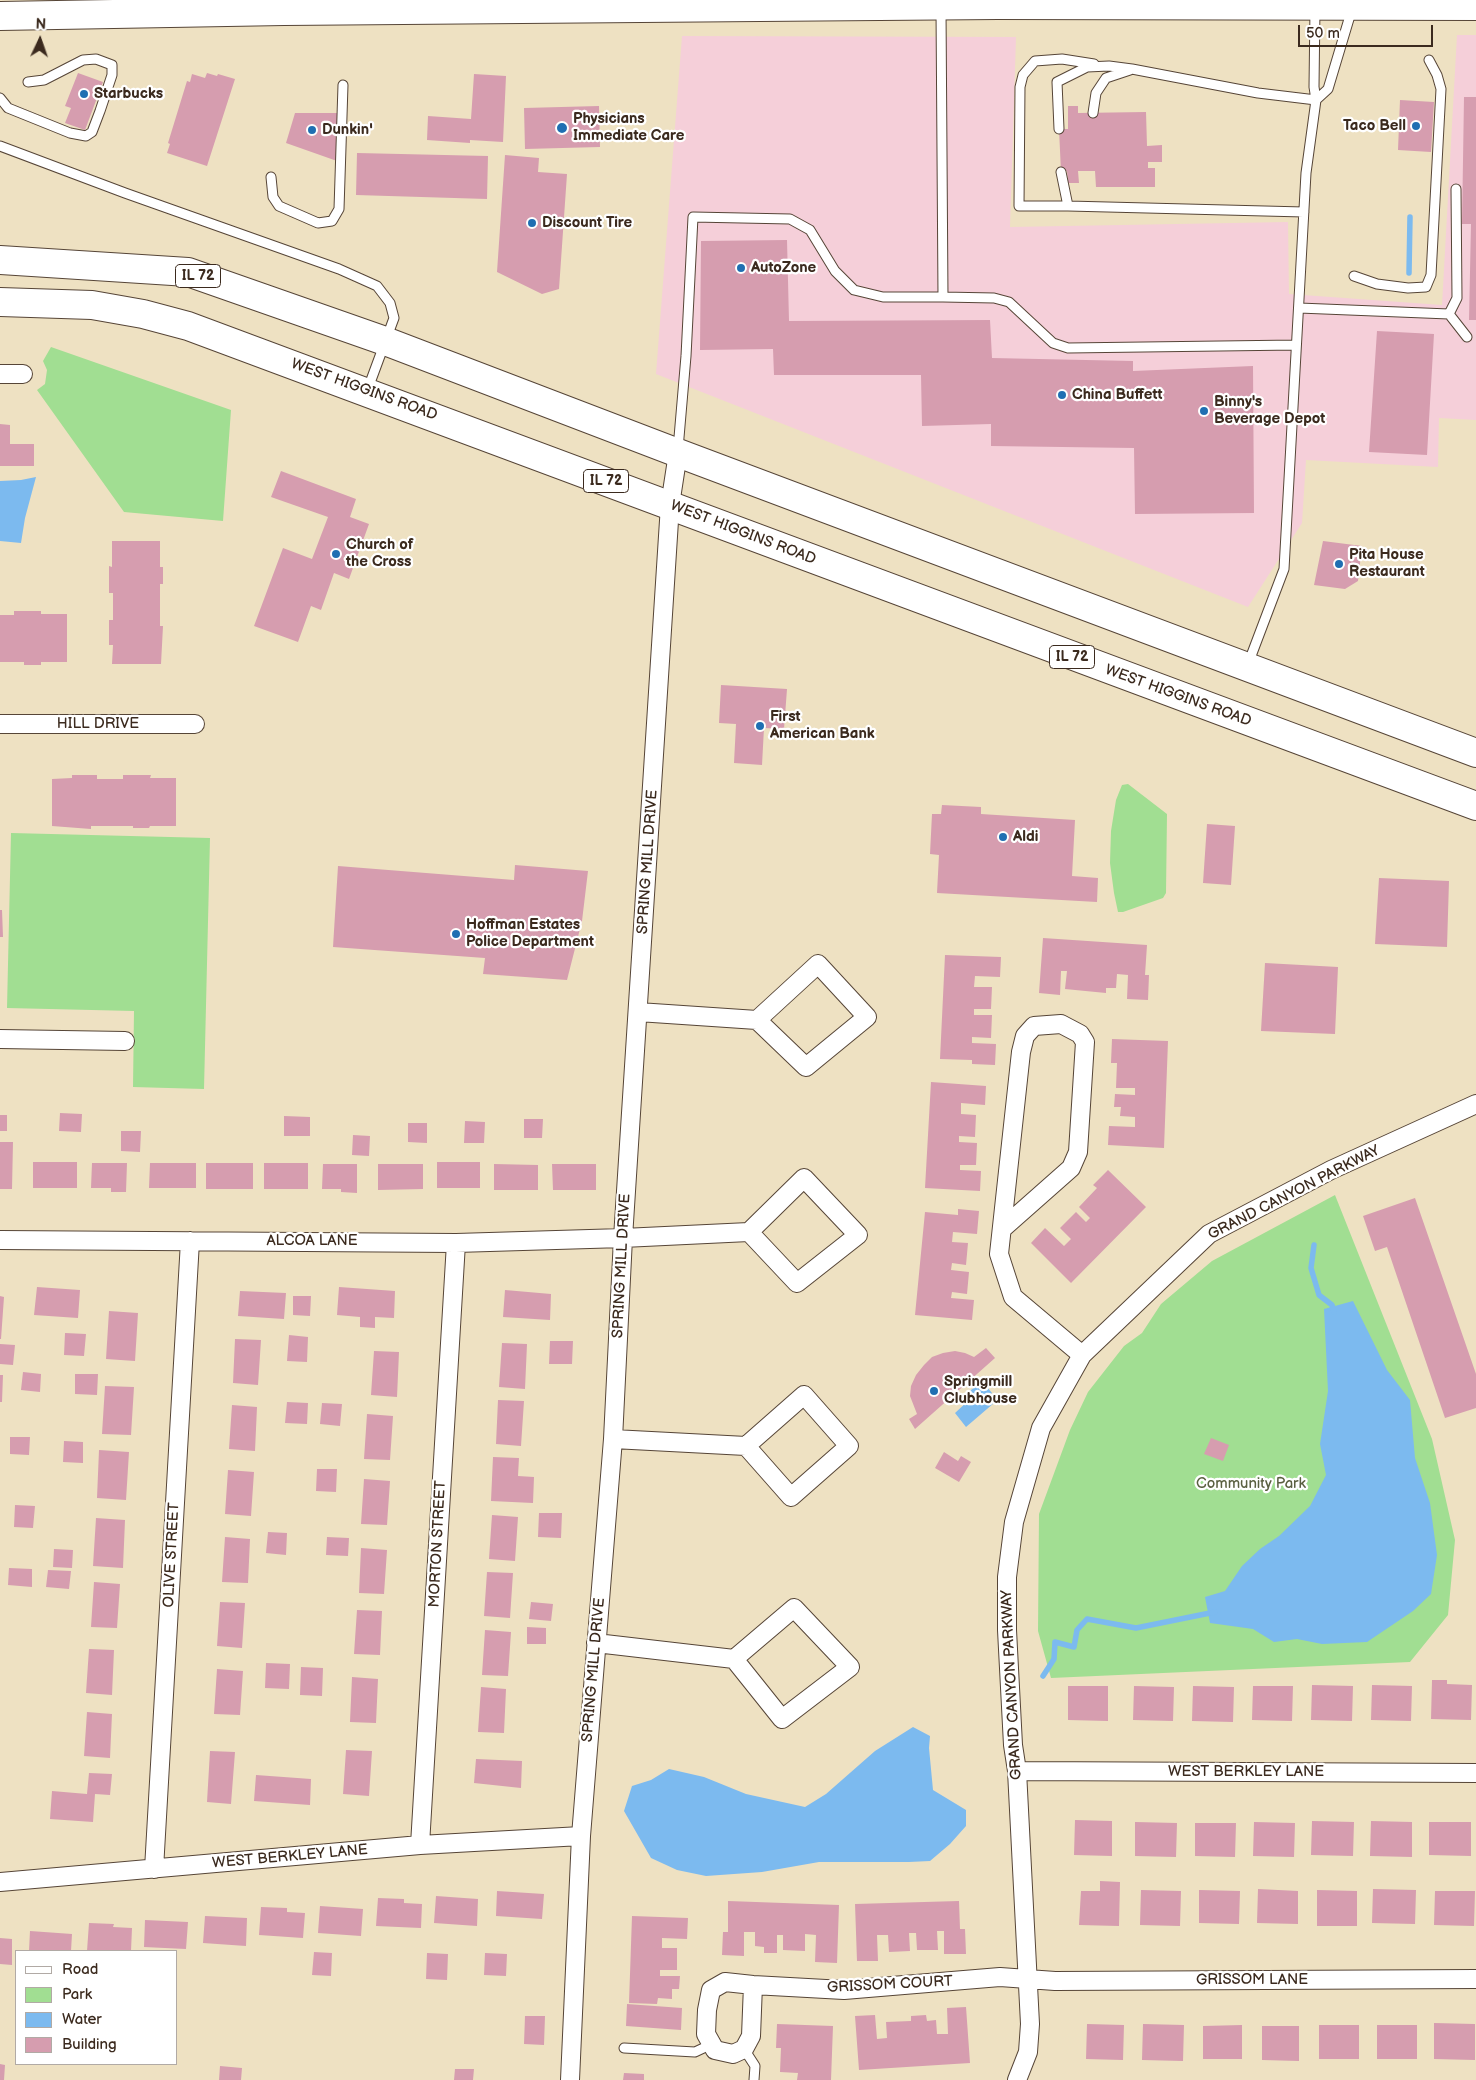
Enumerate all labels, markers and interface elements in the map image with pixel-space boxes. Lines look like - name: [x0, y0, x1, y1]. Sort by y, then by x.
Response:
- north arrow: [15, 15, 65, 65]
- scale bar: [1301, 15, 1436, 47]
- text: N: [35, 16, 46, 33]
- text: 50 m: [1306, 24, 1340, 43]
- place label: Starbucks: [94, 85, 163, 103]
- marker: Starbucks: [78, 88, 90, 100]
- place label: Physicians Immediate Care: [573, 110, 684, 145]
- place label: Taco Bell: [1343, 117, 1406, 135]
- marker: Taco Bell: [1410, 120, 1422, 132]
- place label: Dunkin': [322, 121, 372, 139]
- marker: Physicians Immediate Care: [555, 121, 569, 135]
- marker: Dunkin': [306, 124, 318, 136]
- place label: Discount Tire: [542, 214, 632, 232]
- marker: Discount Tire: [526, 217, 538, 229]
- place label: AutoZone: [751, 259, 816, 277]
- marker: AutoZone: [735, 262, 747, 274]
- road number: IL 72: [176, 264, 220, 288]
- street label: WEST HIGGINS ROAD: [288, 355, 440, 425]
- place label: China Buffett: [1072, 386, 1162, 404]
- marker: China Buffett: [1056, 389, 1068, 401]
- place label: Binny's Beverage Depot: [1214, 393, 1325, 428]
- marker: Binny's Beverage Depot: [1198, 405, 1210, 417]
- road number: IL 72: [584, 470, 628, 492]
- street label: WEST HIGGINS ROAD: [668, 497, 818, 569]
- place label: Church of the Cross: [346, 536, 413, 571]
- place label: Pita House Restaurant: [1349, 546, 1425, 581]
- marker: Church of the Cross: [330, 548, 342, 560]
- marker: Pita House Restaurant: [1333, 558, 1345, 570]
- road number: IL 72: [1050, 646, 1094, 669]
- street label: WEST HIGGINS ROAD: [1102, 661, 1254, 731]
- place label: First American Bank: [770, 708, 875, 743]
- street label: HILL DRIVE: [57, 715, 139, 733]
- marker: First American Bank: [754, 720, 766, 732]
- street label: SPRING MILL DRIVE: [634, 789, 662, 935]
- place label: Aldi: [1013, 828, 1038, 846]
- marker: Aldi: [997, 831, 1009, 843]
- place label: Hoffman Estates Police Department: [466, 916, 594, 951]
- marker: Hoffman Estates Police Department: [450, 928, 462, 940]
- street label: GRAND CANYON PARKWAY: [1205, 1142, 1383, 1244]
- street label: SPRING MILL DRIVE: [609, 1193, 635, 1339]
- street label: ALCOA LANE: [266, 1232, 358, 1250]
- place label: Springmill Clubhouse: [944, 1373, 1017, 1408]
- marker: Springmill Clubhouse: [928, 1385, 940, 1397]
- park label: Community Park: [1196, 1475, 1306, 1493]
- street label: MORTON STREET: [426, 1480, 450, 1608]
- street label: OLIVE STREET: [160, 1502, 184, 1608]
- street label: GRAND CANYON PARKWAY: [998, 1590, 1026, 1780]
- street label: SPRING MILL DRIVE: [579, 1597, 609, 1743]
- street label: WEST BERKLEY LANE: [1168, 1763, 1324, 1781]
- street label: WEST BERKLEY LANE: [211, 1841, 369, 1873]
- legend: [15, 1950, 178, 2065]
- text: Road: [62, 1960, 98, 1979]
- street label: GRISSOM LANE: [1196, 1971, 1308, 1989]
- street label: GRISSOM COURT: [827, 1973, 953, 1997]
- text: Park: [62, 1985, 92, 2004]
- text: Water: [62, 2010, 102, 2029]
- text: Building: [62, 2035, 117, 2054]

